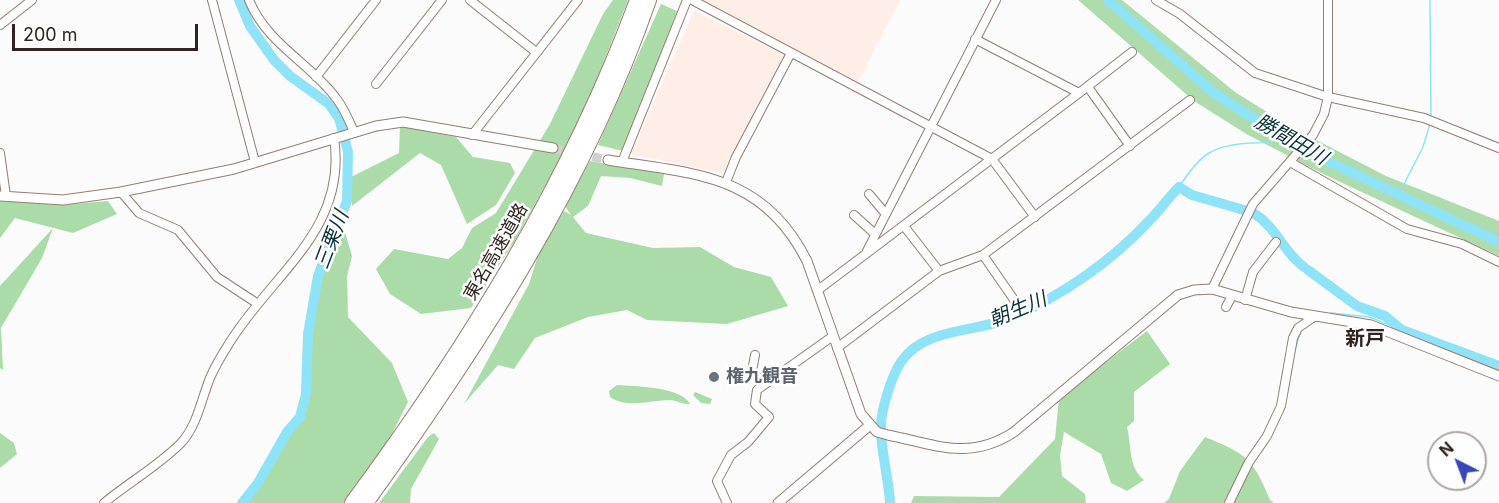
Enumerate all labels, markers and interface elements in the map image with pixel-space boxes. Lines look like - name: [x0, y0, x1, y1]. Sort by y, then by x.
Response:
- scale bar: [15, 12, 201, 50]
- text: 200 m: [23, 24, 78, 45]
- water label: 勝間田川: [1250, 110, 1332, 170]
- street label: 東名高速道路: [460, 200, 532, 304]
- water label: 三栗川: [310, 208, 354, 272]
- water label: 朝生川: [986, 287, 1050, 333]
- district label: 新戸: [1345, 327, 1385, 351]
- place label: 権九観音: [726, 366, 798, 388]
- marker: 権九観音: [707, 370, 721, 384]
- north arrow: [1427, 431, 1487, 491]
- text: N: [1435, 438, 1458, 461]

